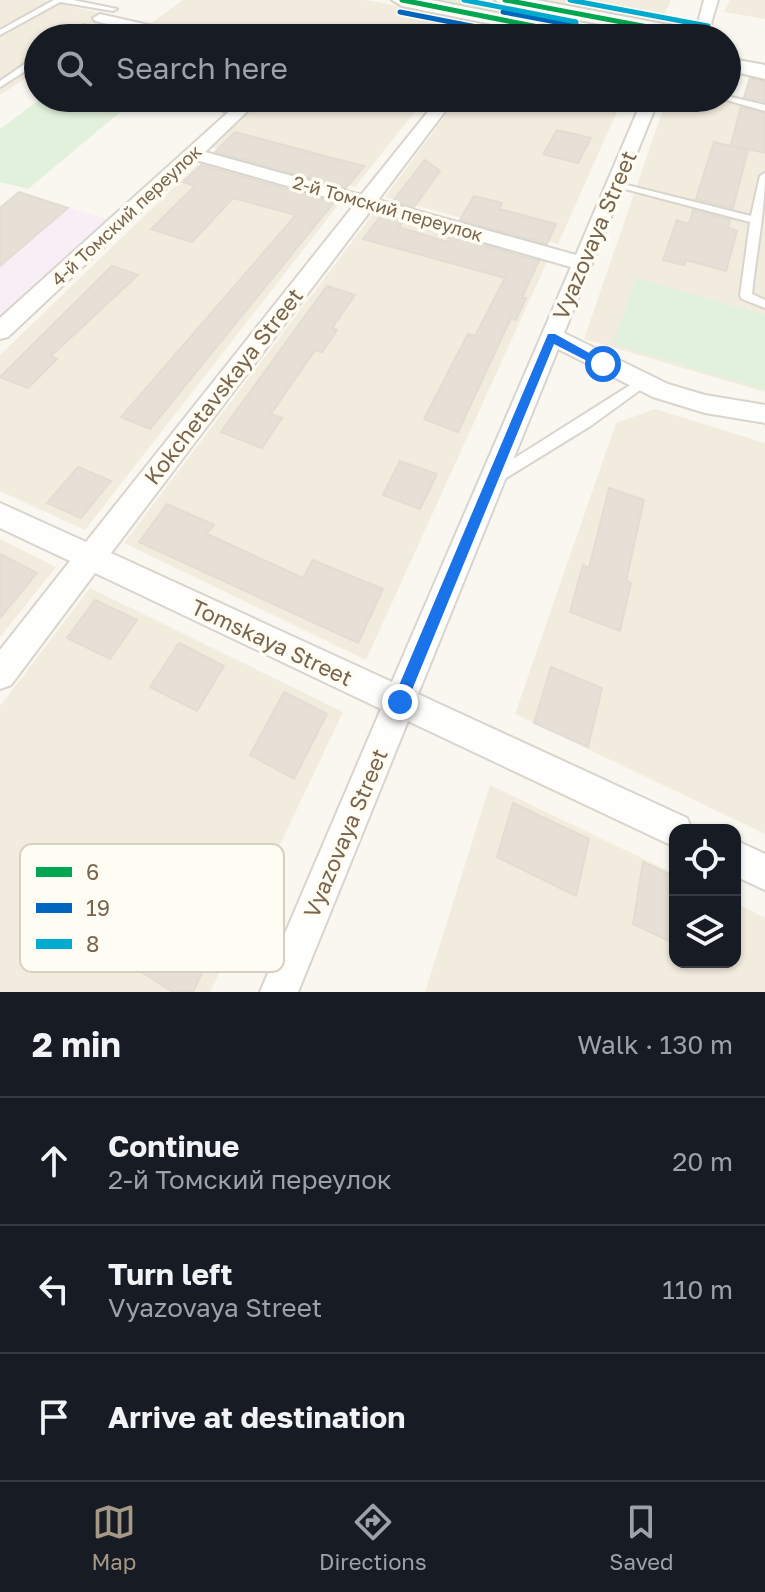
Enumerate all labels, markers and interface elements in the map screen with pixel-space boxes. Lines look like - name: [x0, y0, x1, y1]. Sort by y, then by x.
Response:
- search box: [24, 24, 741, 112]
- icon: search: [52, 46, 96, 90]
- text: Search here: [116, 50, 288, 86]
- street label: 4-й Томский переулок: [46, 140, 206, 290]
- street label: Vyazovaya Street: [546, 146, 642, 324]
- street label: 2-й Томский переулок: [291, 170, 485, 246]
- street label: Kokchetavskaya Street: [138, 282, 308, 490]
- route start: [585, 346, 621, 382]
- street label: Tomskaya Street: [187, 593, 357, 691]
- route end: [382, 684, 418, 720]
- street label: Vyazovaya Street: [297, 744, 393, 922]
- map controls: [669, 824, 741, 968]
- button: locate: [669, 824, 741, 896]
- legend: [20, 844, 284, 972]
- text: 6: [86, 858, 99, 885]
- text: 19: [86, 894, 110, 921]
- button: layers: [669, 896, 741, 968]
- text: 8: [86, 930, 99, 957]
- text: 2 min: [32, 1024, 121, 1064]
- text: Walk · 130 m: [577, 1029, 733, 1060]
- text: Continue: [108, 1128, 239, 1164]
- icon: ahead: [32, 1139, 76, 1183]
- text: 20 m: [672, 1146, 733, 1177]
- text: 2-й Томский переулок: [108, 1164, 392, 1195]
- text: Turn left: [108, 1256, 233, 1292]
- icon: left: [32, 1267, 76, 1311]
- text: 110 m: [662, 1274, 733, 1305]
- text: Vyazovaya Street: [108, 1292, 322, 1323]
- icon: arrive: [32, 1395, 76, 1439]
- text: Arrive at destination: [108, 1399, 405, 1435]
- tab: Map: [91, 1500, 136, 1575]
- tab: Directions: [319, 1500, 427, 1575]
- tab: Saved: [609, 1500, 674, 1575]

